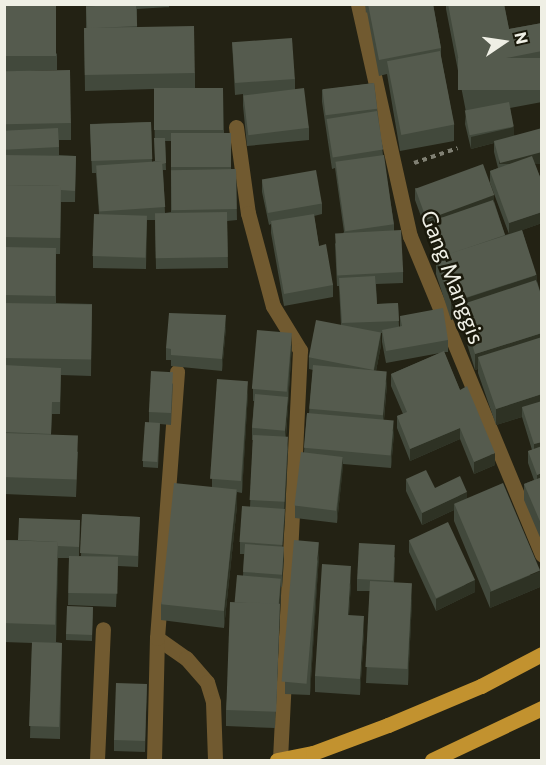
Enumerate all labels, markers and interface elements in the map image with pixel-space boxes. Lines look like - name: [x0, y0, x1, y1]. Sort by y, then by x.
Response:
- north arrow: [474, 12, 534, 72]
- text: N: [511, 30, 533, 46]
- street label: Gang Manggis: [415, 207, 491, 347]

